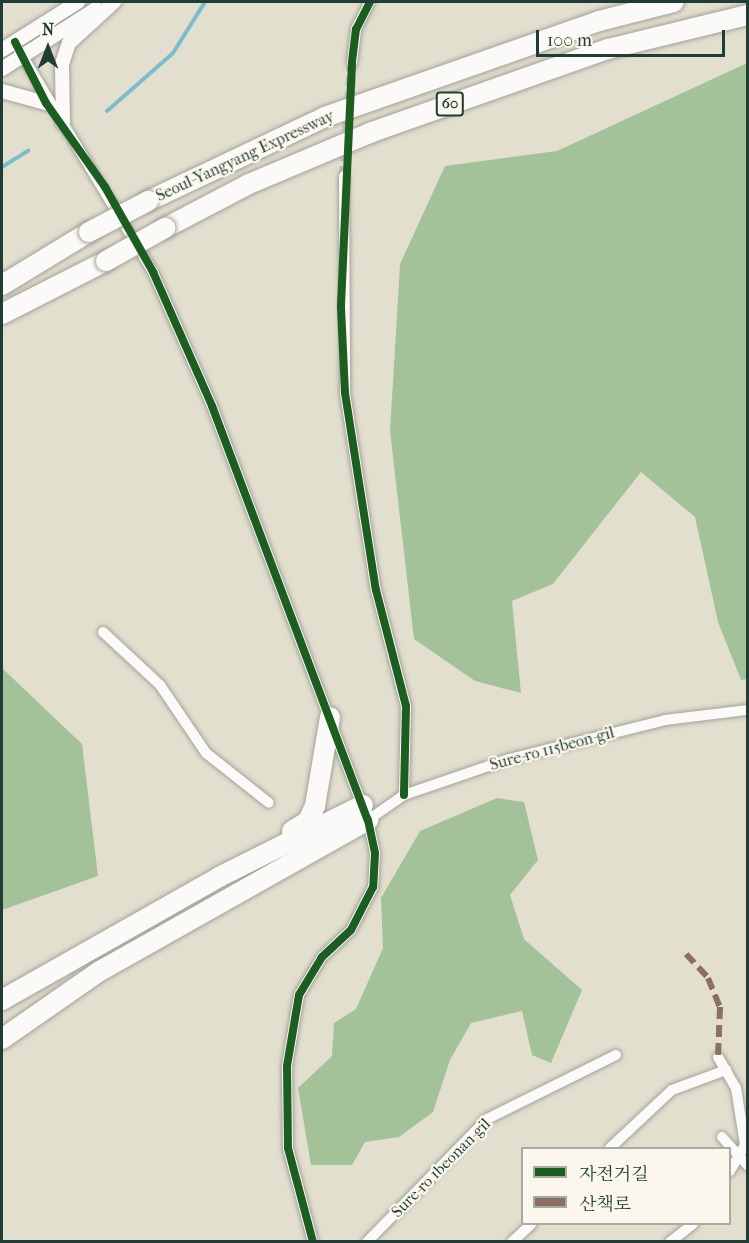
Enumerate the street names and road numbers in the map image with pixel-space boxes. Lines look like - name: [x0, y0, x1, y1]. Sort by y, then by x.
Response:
- road number: 60: [435, 92, 465, 116]
- street label: Seoul-Yangyang Expressway: [153, 106, 337, 206]
- street label: Sure-ro 115beon-gil: [488, 723, 616, 775]
- street label: Sure-ro 1beonan-gil: [387, 1114, 495, 1222]

